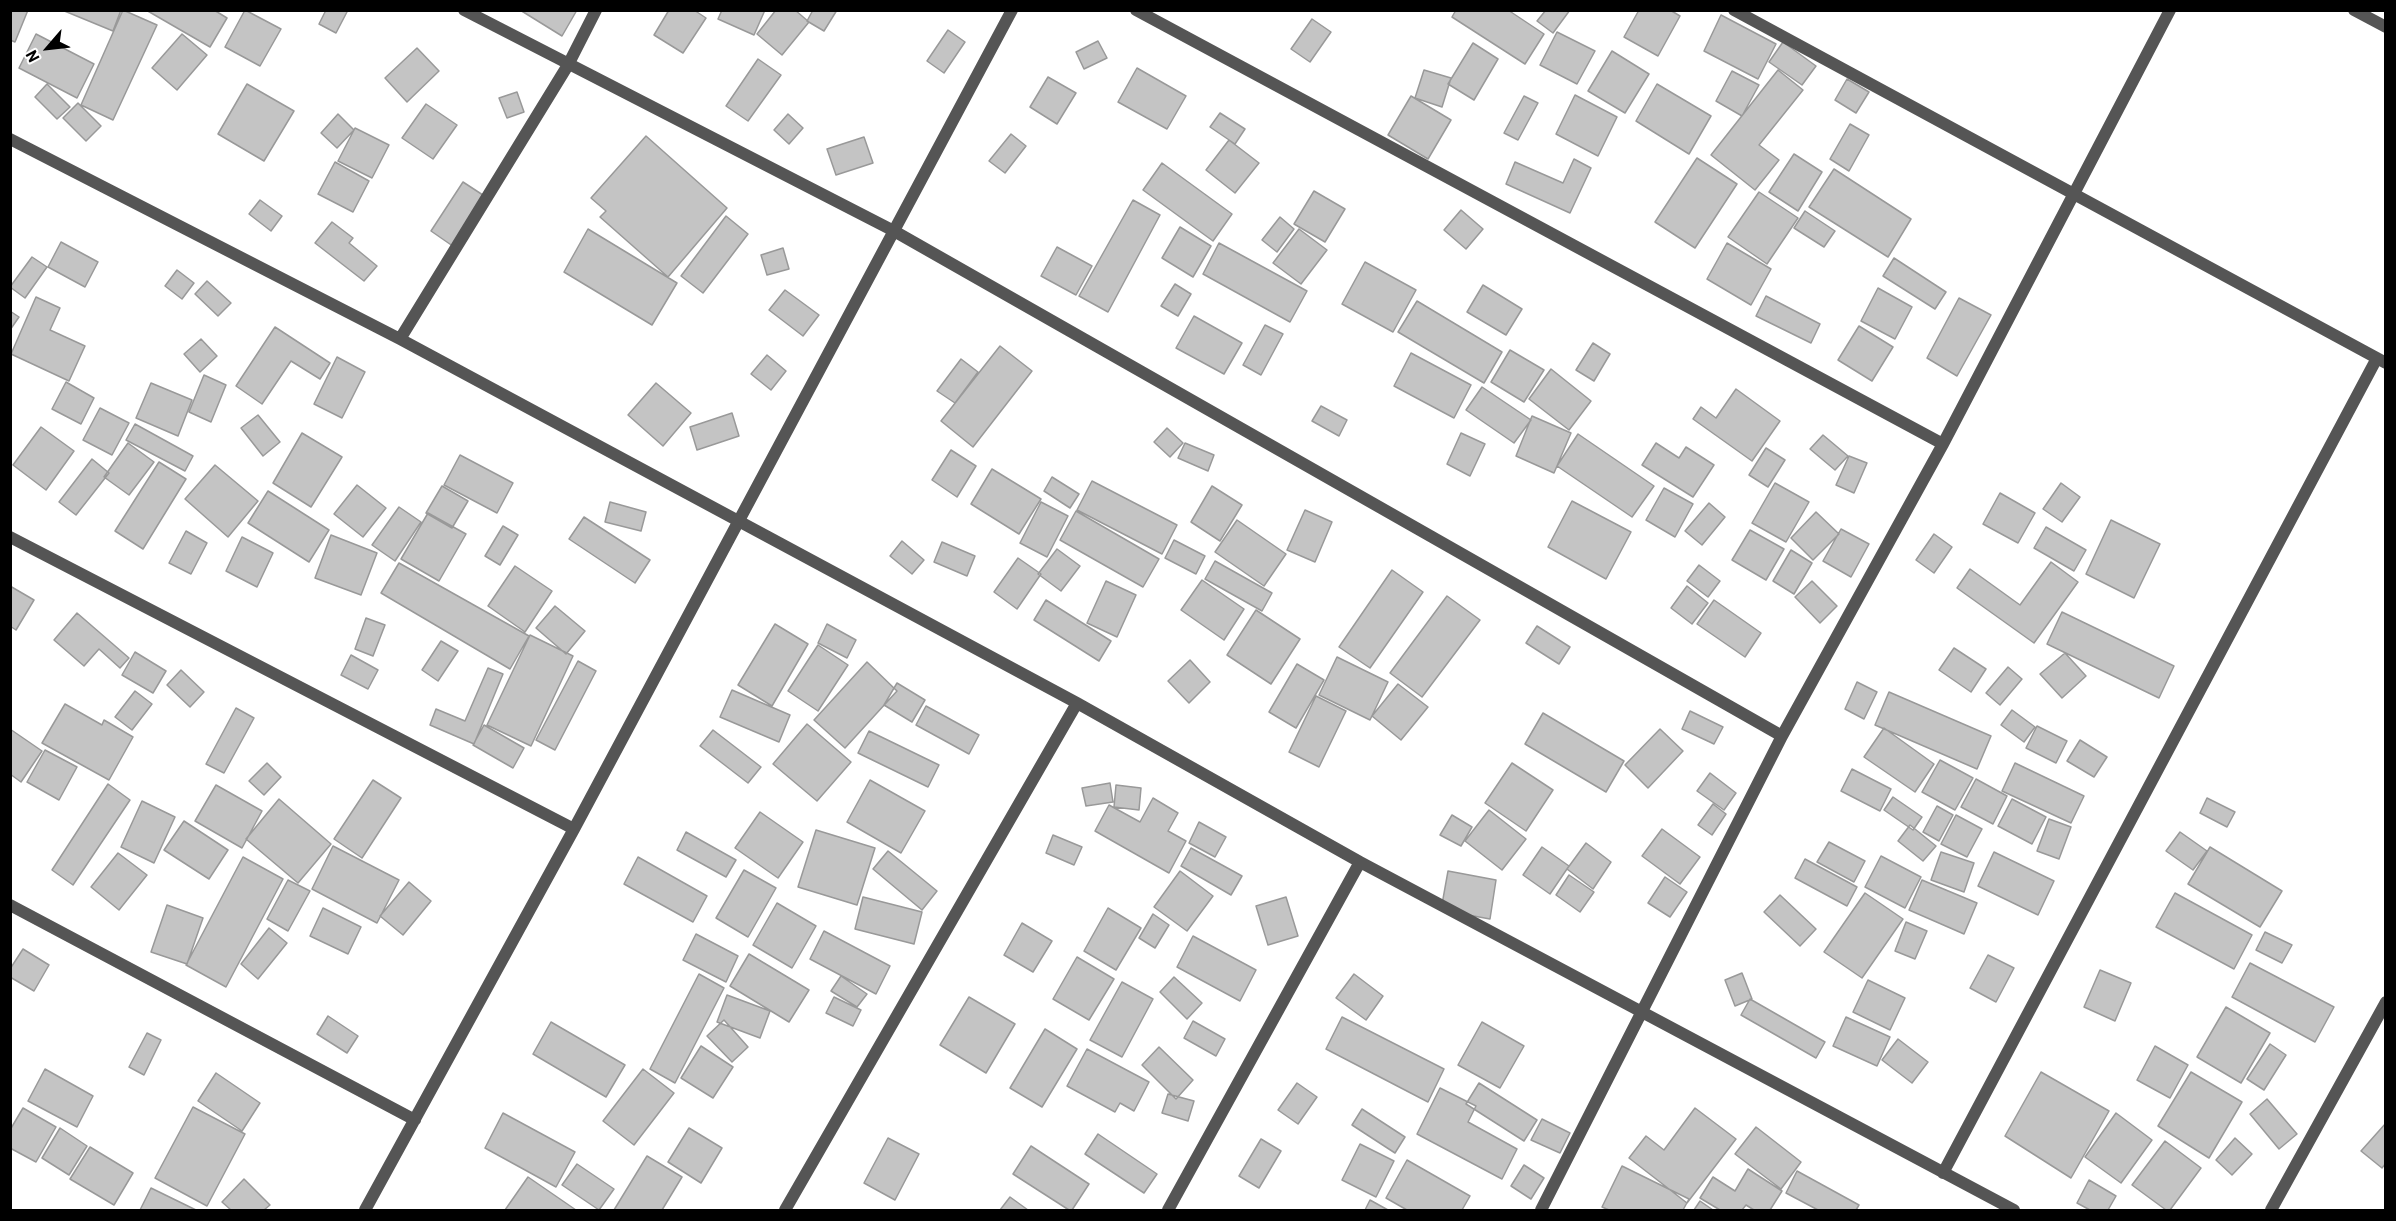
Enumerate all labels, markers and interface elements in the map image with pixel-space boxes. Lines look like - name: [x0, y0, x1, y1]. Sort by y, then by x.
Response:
- north arrow: [18, 18, 78, 78]
- text: N: [21, 48, 43, 66]

